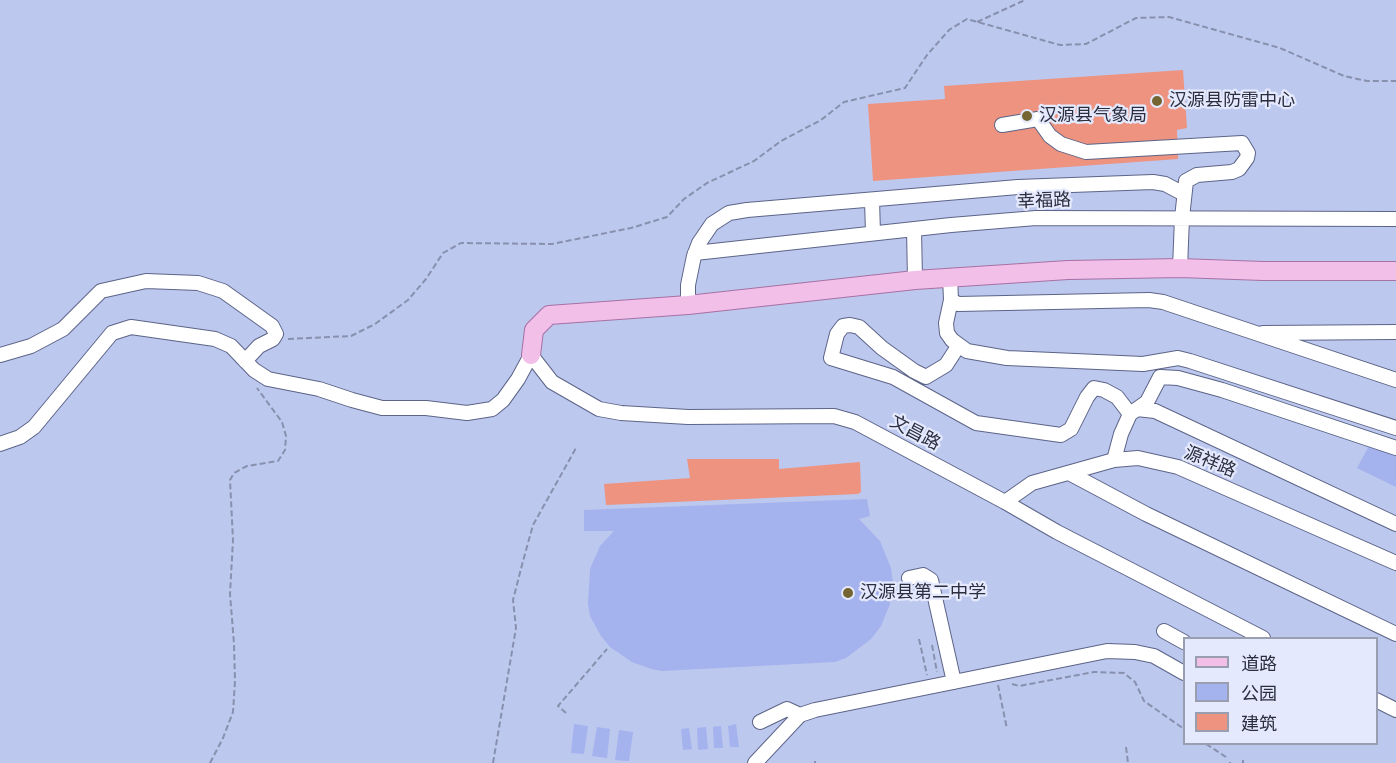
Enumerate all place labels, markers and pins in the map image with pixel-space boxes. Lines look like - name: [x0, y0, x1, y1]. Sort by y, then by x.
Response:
- place label: 汉源县防雷中心: [1169, 90, 1295, 112]
- marker: 汉源县防雷中心: [1150, 94, 1164, 108]
- place label: 汉源县气象局: [1039, 105, 1147, 127]
- marker: 汉源县气象局: [1020, 109, 1034, 123]
- place label: 汉源县第二中学: [860, 582, 986, 604]
- marker: 汉源县第二中学: [841, 586, 855, 600]

